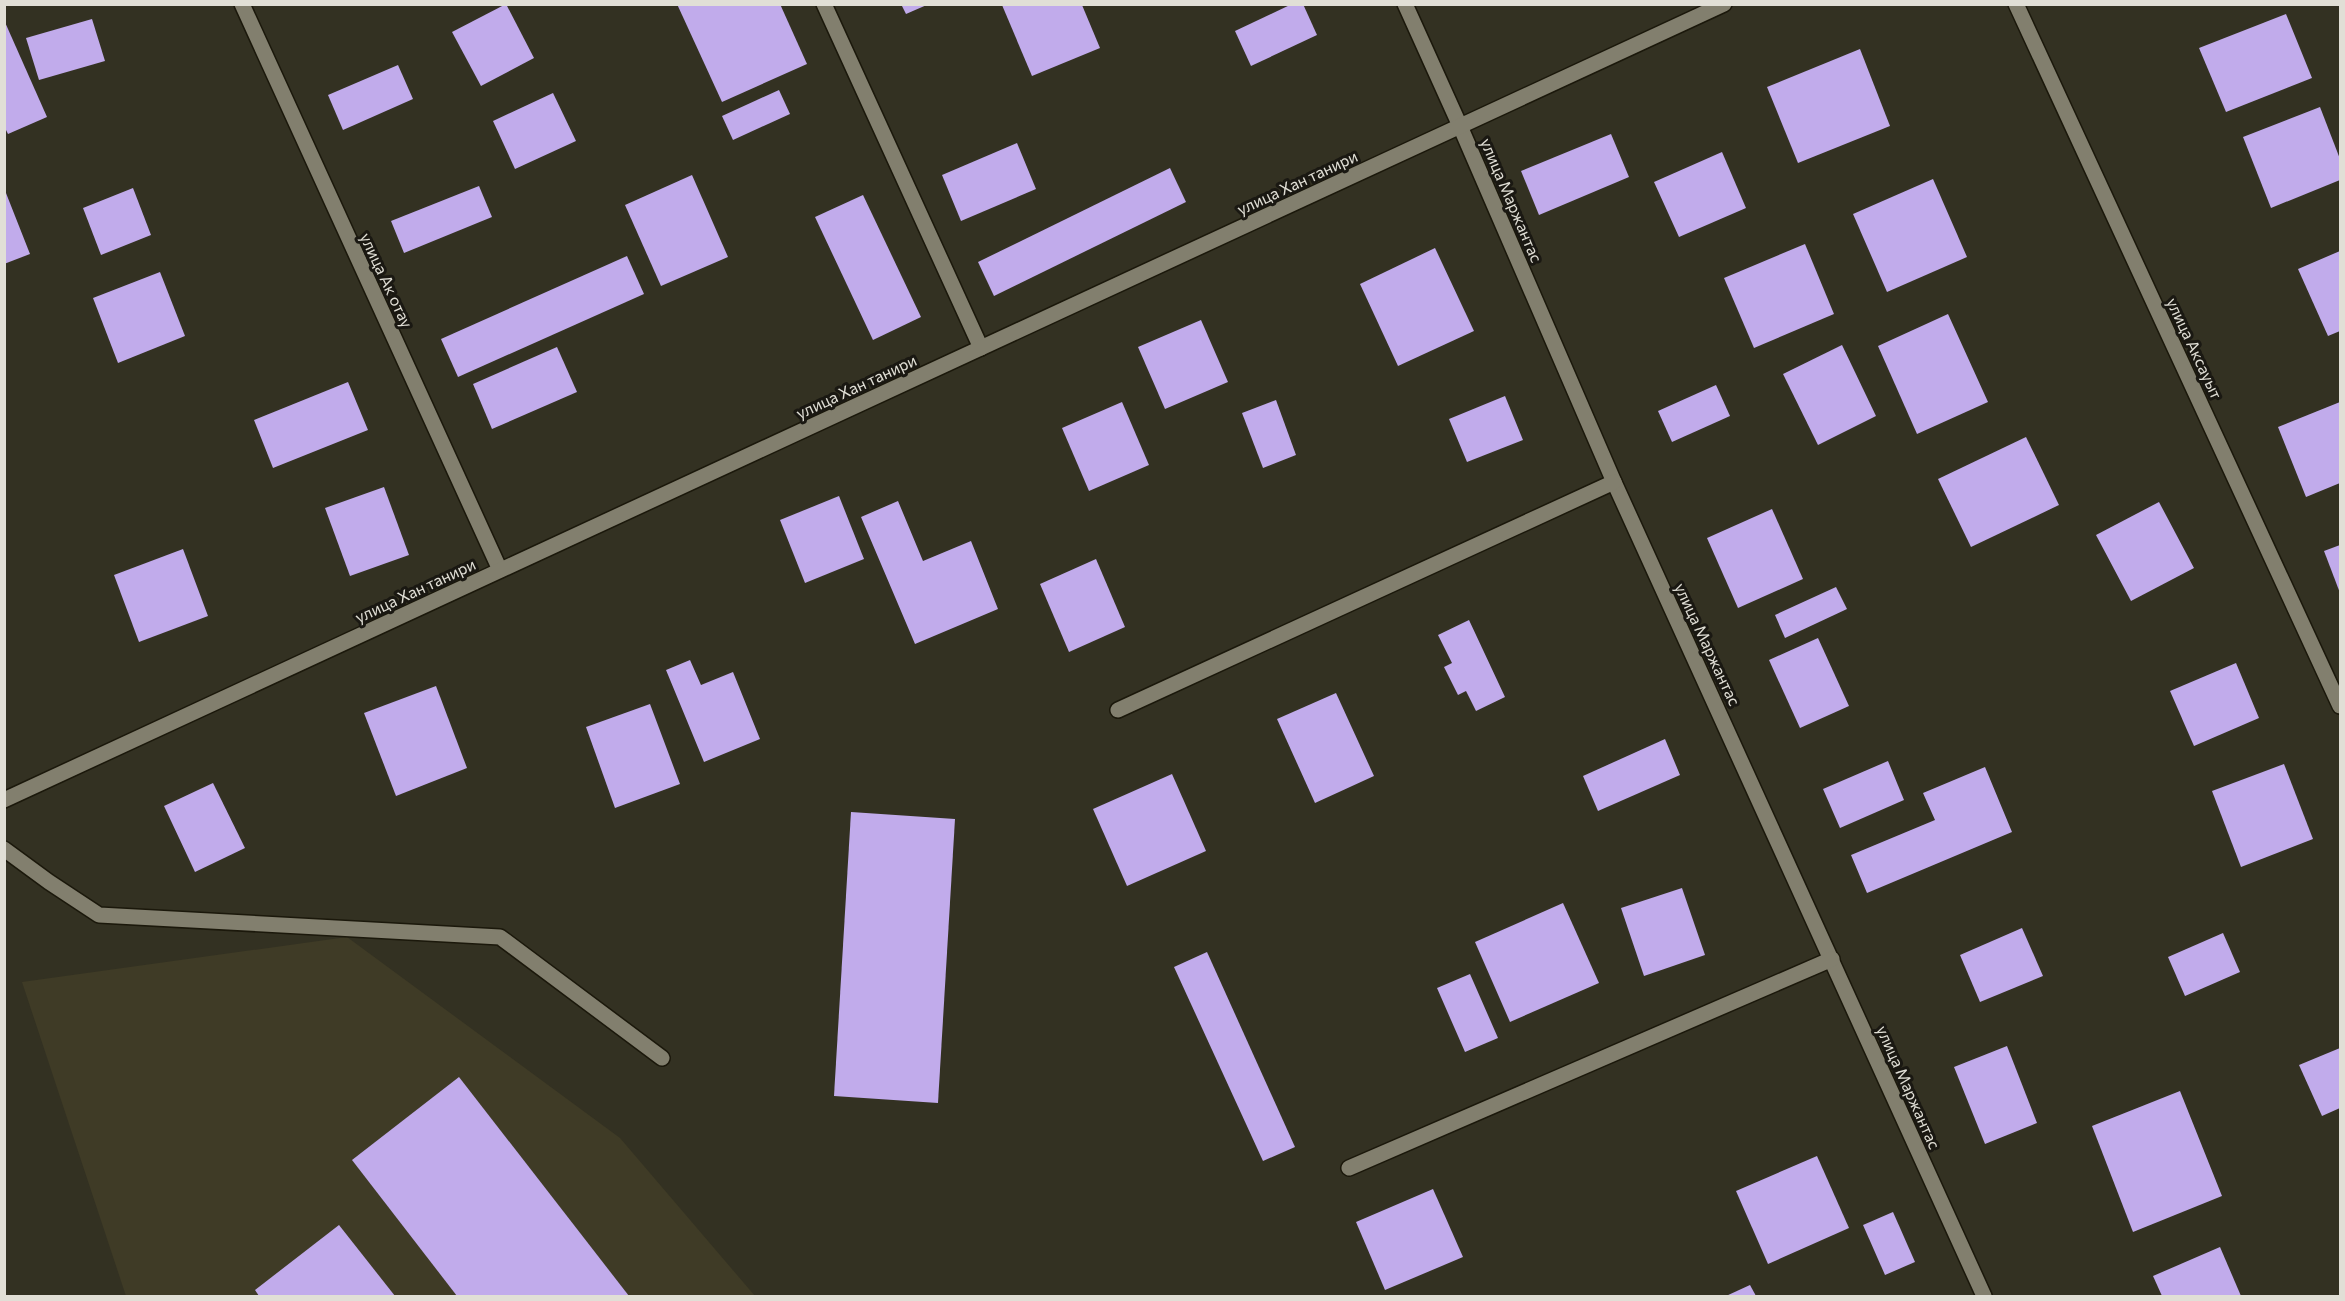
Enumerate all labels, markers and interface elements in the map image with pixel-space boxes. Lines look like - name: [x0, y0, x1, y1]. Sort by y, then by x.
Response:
- street label: улица Маржантас: [1477, 135, 1547, 265]
- street label: улица Хан танири: [1234, 146, 1360, 218]
- street label: улица Ак отау: [357, 229, 417, 331]
- street label: улица Аксауыт: [2163, 294, 2227, 402]
- street label: улица Хан танири: [793, 350, 919, 422]
- street label: улица Хан танири: [352, 554, 478, 626]
- street label: улица Маржантас: [1671, 580, 1745, 708]
- street label: улица Маржантас: [1873, 1022, 1945, 1152]

